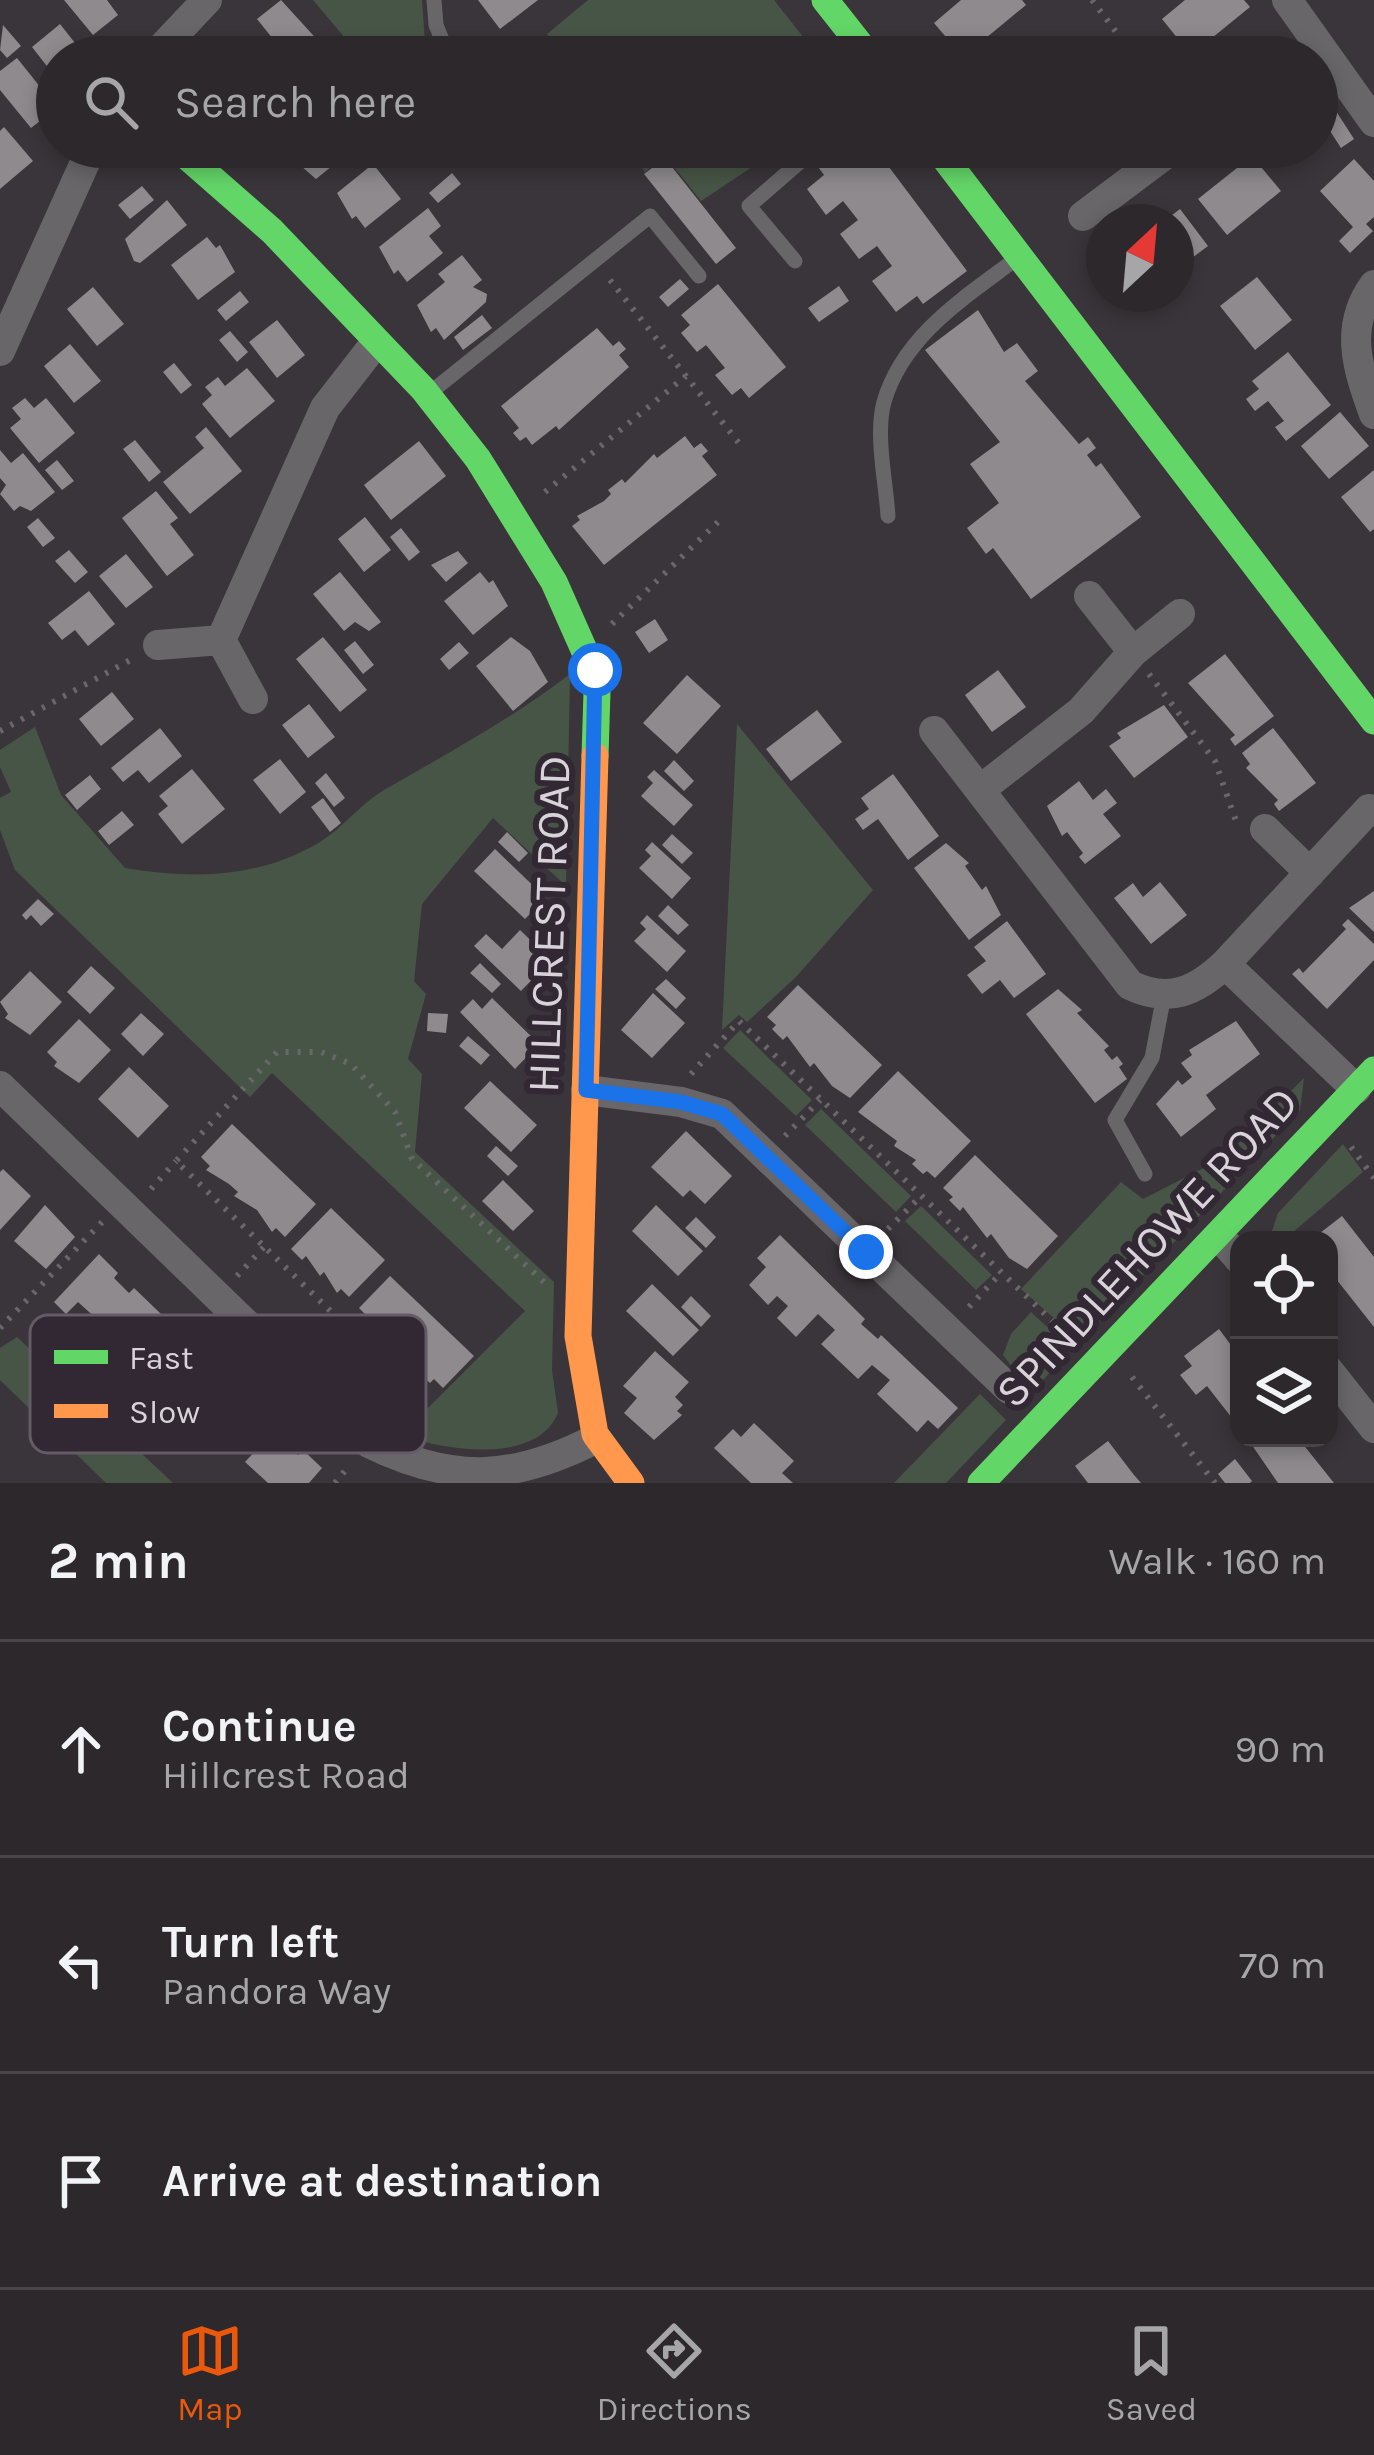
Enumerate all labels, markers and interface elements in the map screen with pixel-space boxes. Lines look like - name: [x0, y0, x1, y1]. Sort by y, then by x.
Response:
- search box: [36, 36, 1338, 168]
- icon: search: [78, 69, 144, 135]
- text: Search here: [174, 76, 416, 128]
- north arrow: [1086, 204, 1194, 312]
- route start: [568, 643, 622, 697]
- street label: HILLCREST ROAD: [517, 754, 581, 1094]
- street label: SPINDLEHOWE ROAD: [985, 1076, 1309, 1418]
- route end: [839, 1225, 893, 1279]
- map controls: [1230, 1231, 1338, 1447]
- button: locate: [1230, 1231, 1338, 1339]
- legend: [30, 1315, 426, 1453]
- text: Fast: [129, 1339, 193, 1377]
- button: layers: [1230, 1339, 1338, 1447]
- text: Slow: [129, 1393, 200, 1431]
- text: 2 min: [48, 1531, 189, 1591]
- text: Walk · 160 m: [1108, 1538, 1326, 1584]
- text: Continue: [162, 1700, 357, 1752]
- icon: ahead: [48, 1716, 114, 1782]
- text: 90 m: [1234, 1726, 1326, 1772]
- text: Hillcrest Road: [162, 1752, 410, 1798]
- text: Turn left: [162, 1916, 339, 1968]
- icon: left: [48, 1932, 114, 1998]
- text: 70 m: [1239, 1942, 1326, 1988]
- text: Pandora Way: [162, 1968, 391, 2014]
- icon: arrive: [48, 2148, 114, 2214]
- text: Arrive at destination: [162, 2155, 602, 2207]
- tab: Map: [177, 2318, 243, 2428]
- tab: Directions: [597, 2318, 752, 2428]
- tab: Saved: [1106, 2318, 1197, 2428]

